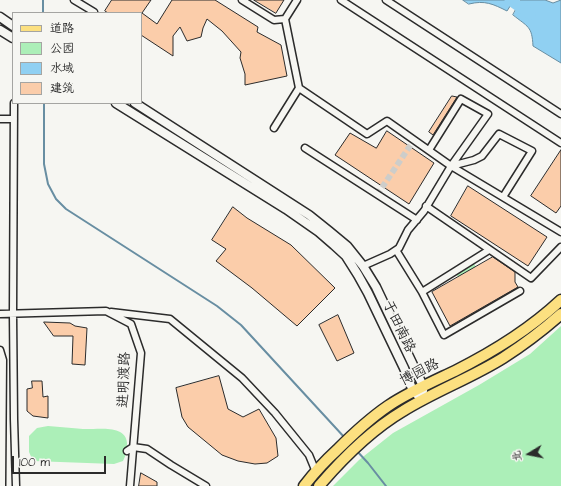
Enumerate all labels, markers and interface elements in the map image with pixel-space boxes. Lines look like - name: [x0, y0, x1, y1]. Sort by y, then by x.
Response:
- legend: [12, 12, 142, 104]
- text: 道路: [50, 20, 74, 37]
- text: 公园: [50, 40, 74, 57]
- text: 水域: [50, 60, 74, 77]
- text: 建筑: [50, 80, 74, 97]
- street label: 于田南路: [378, 298, 418, 356]
- street label: 进明渡路: [116, 352, 134, 408]
- street label: 博园路: [397, 356, 443, 390]
- north arrow: [509, 434, 549, 474]
- scale bar: [14, 448, 108, 474]
- text: 北: [508, 449, 525, 463]
- text: 100 m: [19, 454, 50, 471]

